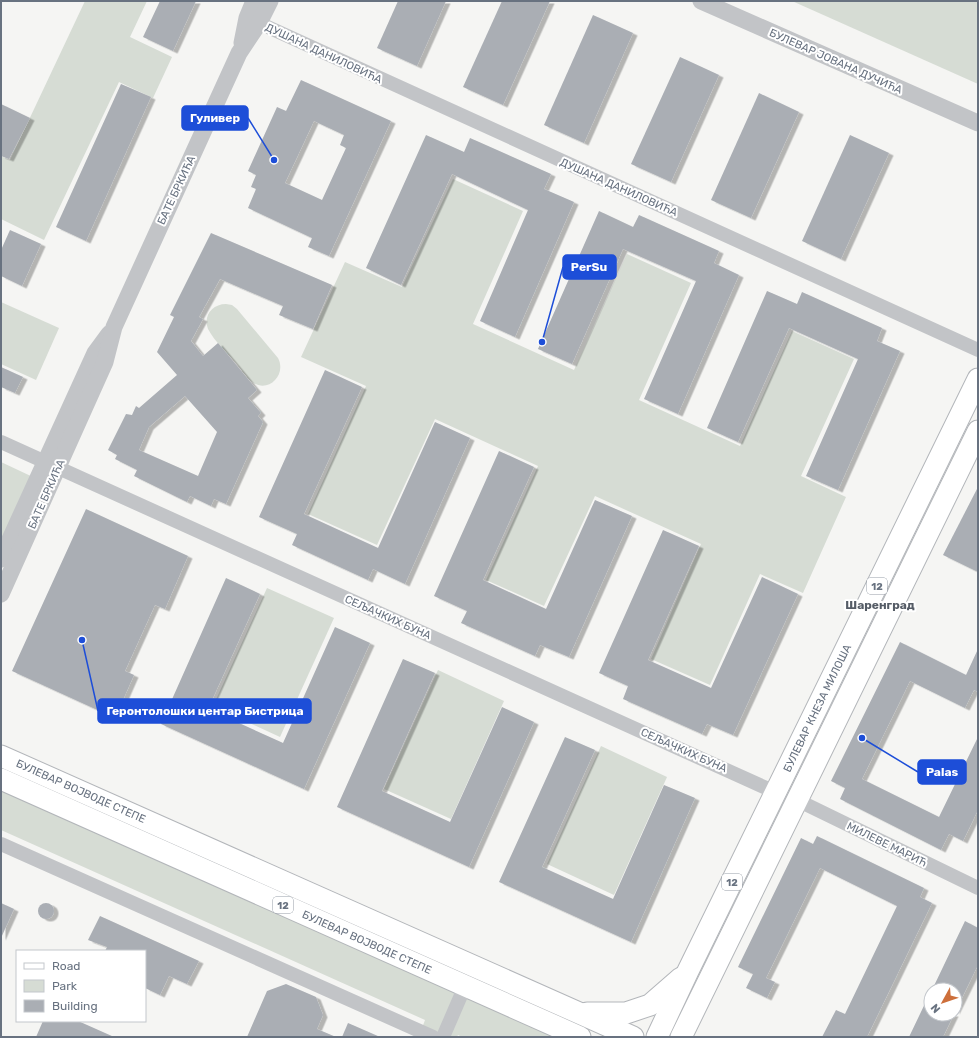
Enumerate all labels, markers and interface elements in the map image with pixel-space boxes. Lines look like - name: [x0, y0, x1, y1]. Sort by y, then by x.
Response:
- street label: ДУШАНА ДАНИЛОВИЋА: [263, 21, 385, 87]
- street label: БУЛЕВАР ЈОВАНА ДУЧИЋА: [767, 26, 905, 97]
- callout: Гуливер: [182, 106, 248, 130]
- text: Гуливер: [190, 111, 240, 125]
- street label: БАТЕ БРКИЋА: [155, 153, 198, 227]
- street label: ДУШАНА ДАНИЛОВИЋА: [558, 156, 680, 220]
- callout: PerSu: [563, 255, 616, 279]
- text: PerSu: [571, 260, 607, 274]
- street label: БАТЕ БРКИЋА: [25, 457, 68, 531]
- road number: 12: [867, 578, 887, 594]
- street label: СЕЉАЧКИХ БУНА: [343, 593, 434, 643]
- district label: Шаренград: [845, 598, 915, 612]
- street label: БУЛЕВАР КНЕЗА МИЛОША: [781, 642, 854, 774]
- callout: Геронтолошки центар Бистрица: [98, 699, 311, 723]
- text: Геронтолошки центар Бистрица: [106, 704, 304, 718]
- street label: СЕЉАЧКИХ БУНА: [639, 726, 730, 776]
- street label: БУЛЕВАР ВОЈВОДЕ СТЕПЕ: [14, 757, 148, 826]
- callout: Palas: [918, 760, 966, 784]
- text: Palas: [926, 765, 958, 779]
- street label: МИЛЕВЕ МАРИЋ: [845, 819, 929, 869]
- road number: 12: [722, 874, 742, 890]
- road number: 12: [273, 897, 293, 913]
- street label: БУЛЕВАР ВОЈВОДЕ СТЕПЕ: [300, 908, 434, 977]
- legend: [16, 950, 146, 1022]
- text: Road: [52, 959, 80, 973]
- text: Park: [52, 979, 78, 993]
- north arrow: [923, 982, 963, 1022]
- text: Building: [52, 999, 98, 1013]
- text: N: [928, 1001, 943, 1015]

